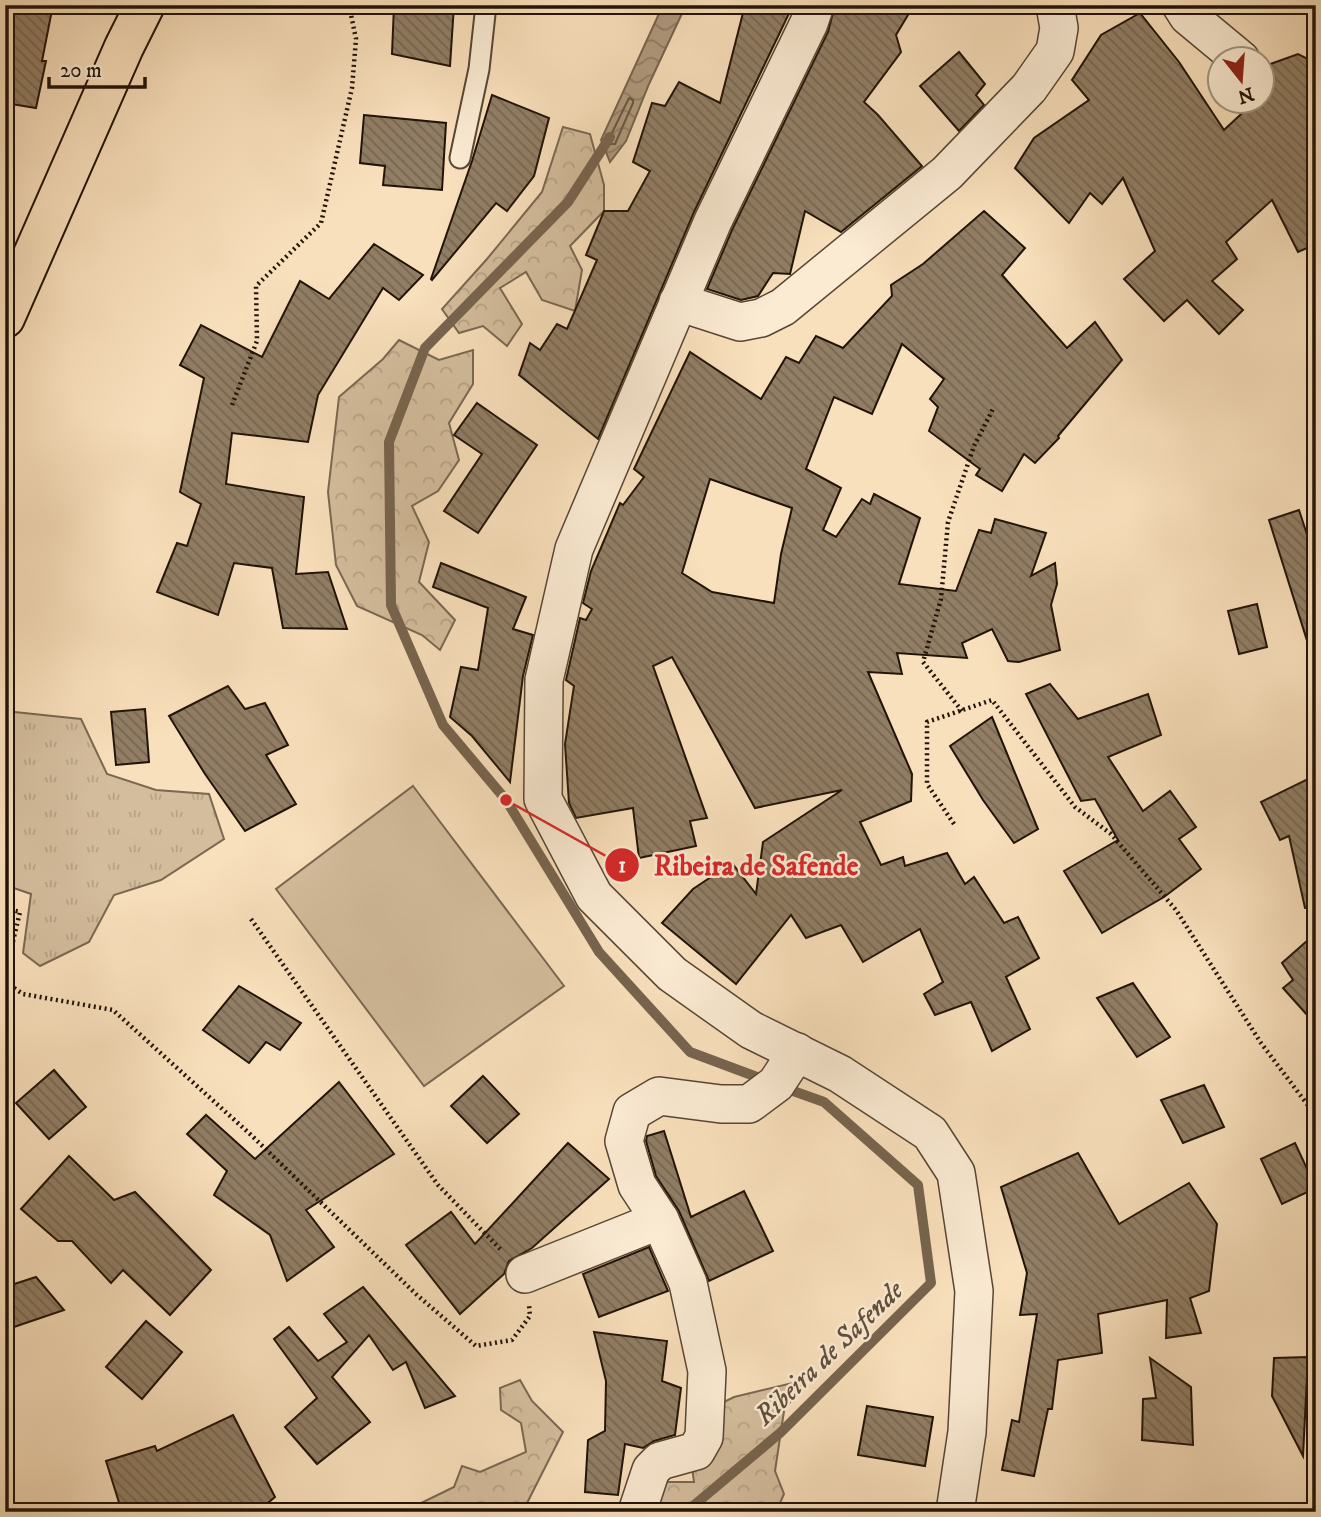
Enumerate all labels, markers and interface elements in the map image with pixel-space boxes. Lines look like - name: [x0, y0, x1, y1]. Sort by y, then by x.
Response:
- scale bar: [49, 46, 145, 90]
- north arrow: [1206, 46, 1276, 116]
- text: 20 m: [60, 58, 102, 84]
- text: N: [1234, 82, 1256, 108]
- callout: Ribeira de Safende: [604, 840, 872, 889]
- text: Ribeira de Safende: [654, 849, 859, 884]
- text: 1: [618, 853, 626, 879]
- water label: Ribeira de Safende: [747, 1272, 912, 1434]

